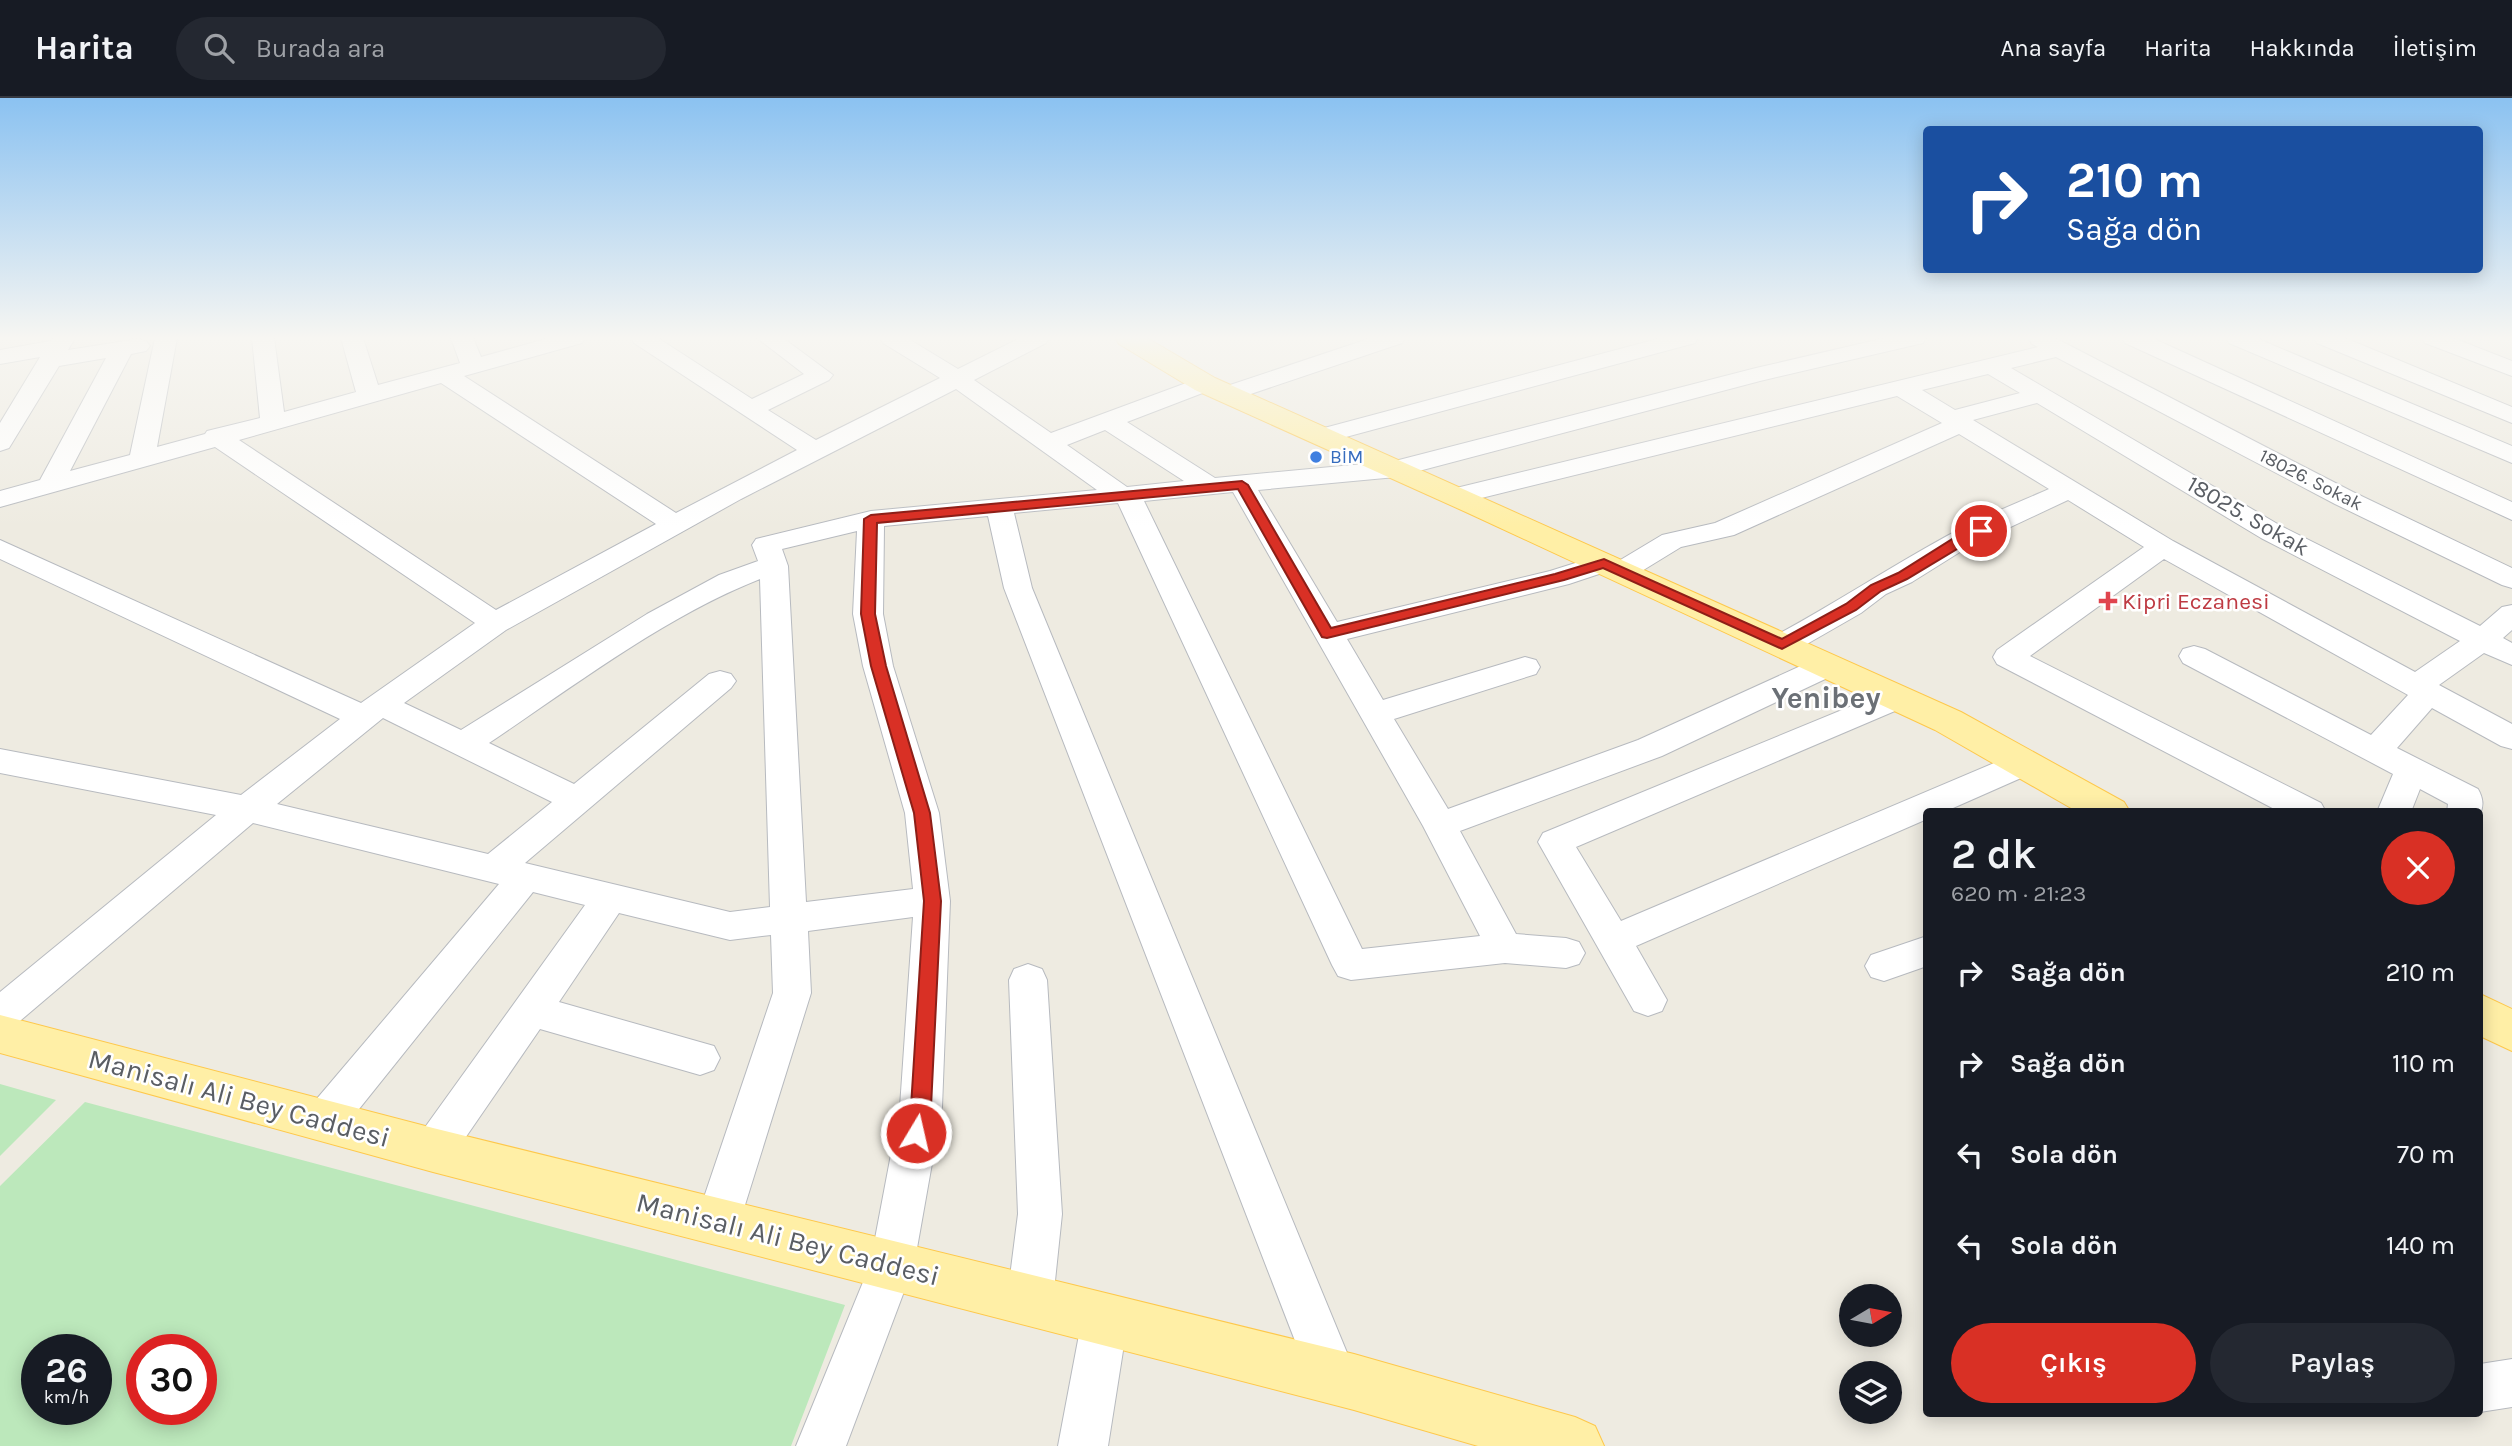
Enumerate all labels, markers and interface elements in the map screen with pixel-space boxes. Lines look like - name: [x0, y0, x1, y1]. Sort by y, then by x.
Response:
- search box: [176, 17, 666, 80]
- text: Harita: [35, 29, 134, 67]
- icon: search: [200, 29, 238, 67]
- text: Burada ara: [256, 33, 385, 64]
- text: Ana sayfa: [2001, 34, 2106, 62]
- text: Harita: [2144, 34, 2211, 62]
- text: Hakkında: [2249, 34, 2355, 62]
- text: İletişim: [2393, 34, 2477, 62]
- text: 210 m: [2066, 152, 2203, 209]
- icon: right: [1951, 154, 2042, 245]
- text: Sağa dön: [2066, 211, 2202, 248]
- street label: 18026. Sokak: [2256, 445, 2366, 516]
- place label: BİM: [1330, 446, 1363, 468]
- marker: BİM: [1308, 449, 1324, 465]
- street label: 18025. Sokak: [2182, 470, 2314, 562]
- pin: [1951, 501, 2011, 561]
- icon: arrive: [1962, 512, 2000, 550]
- place label: Kipri Eczanesi: [2122, 588, 2270, 615]
- marker: Kipri Eczanesi: [2100, 593, 2116, 609]
- district label: Yenibey: [1771, 680, 1881, 716]
- text: 2 dk: [1951, 829, 2037, 879]
- button: close: [2381, 831, 2455, 905]
- text: 620 m · 21:23: [1951, 880, 2086, 907]
- icon: right: [1951, 954, 1989, 992]
- text: Sağa dön: [2010, 957, 2126, 988]
- text: 210 m: [2385, 957, 2455, 988]
- street label: Manisalı Ali Bey Caddesi: [85, 1042, 393, 1154]
- icon: right: [1951, 1045, 1989, 1083]
- text: Sağa dön: [2010, 1048, 2126, 1079]
- text: 110 m: [2392, 1048, 2455, 1079]
- position arrow: [879, 1096, 953, 1170]
- icon: left: [1951, 1136, 1989, 1174]
- text: Sola dön: [2010, 1139, 2118, 1170]
- text: 70 m: [2397, 1139, 2455, 1170]
- street label: Manisalı Ali Bey Caddesi: [633, 1185, 943, 1293]
- icon: left: [1951, 1227, 1989, 1265]
- text: Sola dön: [2010, 1230, 2118, 1261]
- text: 140 m: [2386, 1230, 2455, 1261]
- north arrow: [1839, 1284, 1902, 1348]
- map controls: [1839, 1284, 1902, 1424]
- button: Çıkış: [1951, 1323, 2196, 1403]
- button: Paylaş: [2210, 1323, 2455, 1403]
- speed limit sign: 30: [126, 1334, 217, 1425]
- text: 26: [45, 1350, 88, 1391]
- button: layers: [1839, 1361, 1902, 1424]
- text: km/h: [44, 1386, 89, 1408]

